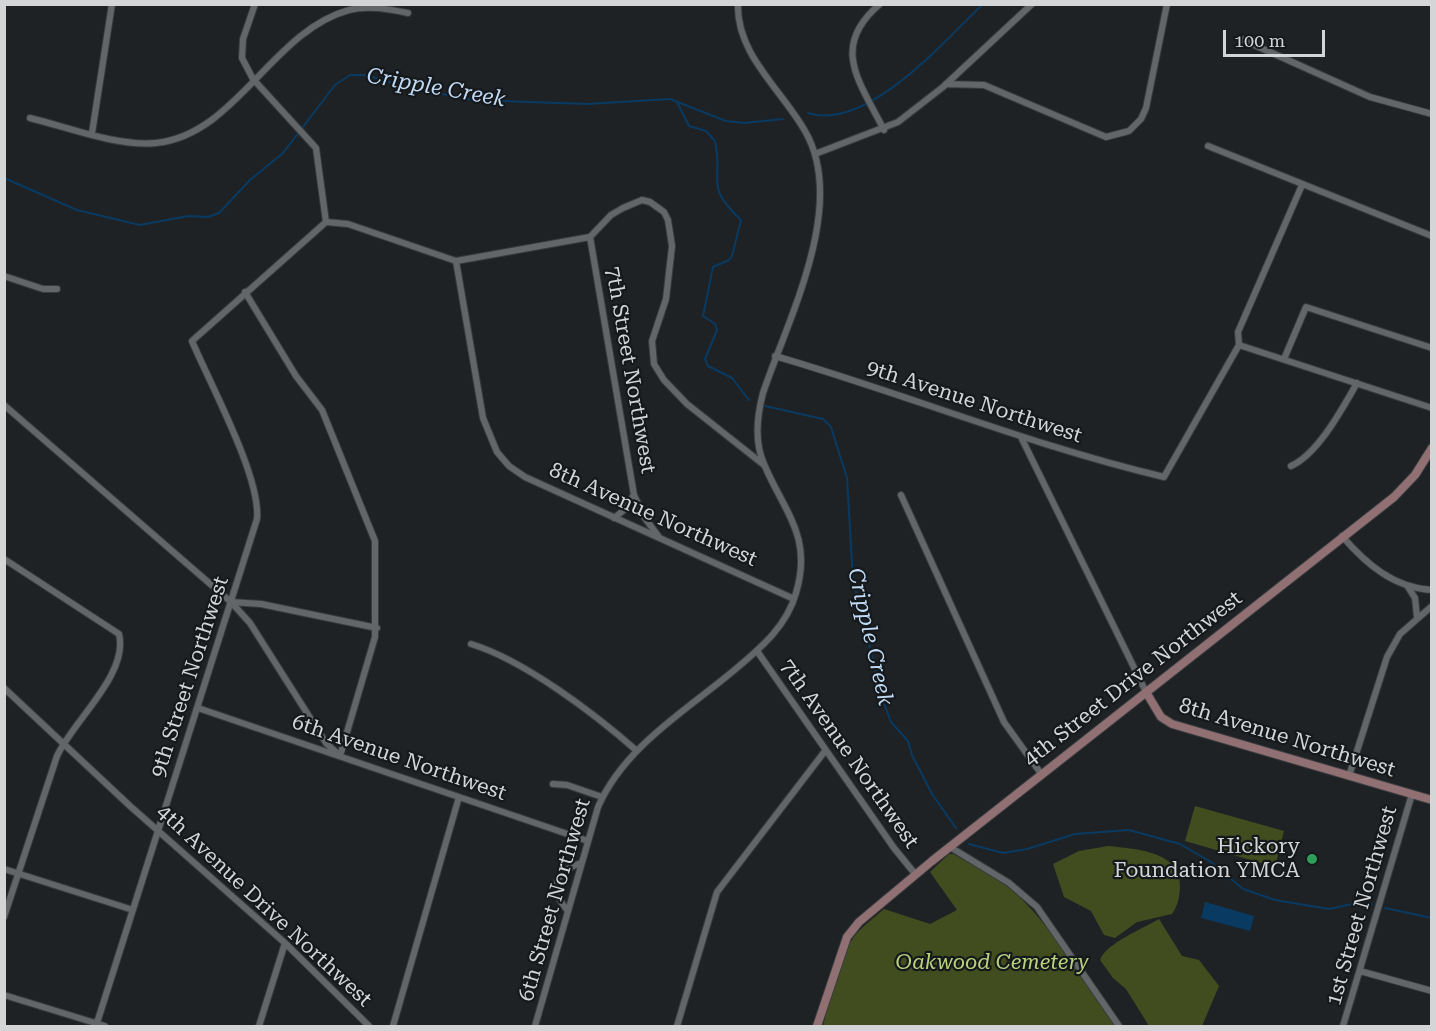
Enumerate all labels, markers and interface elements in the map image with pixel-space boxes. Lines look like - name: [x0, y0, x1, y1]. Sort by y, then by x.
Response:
- scale bar: [1226, 18, 1328, 56]
- text: 100 m: [1234, 30, 1285, 51]
- water label: Cripple Creek: [365, 63, 507, 113]
- street label: 7th Street Northwest: [599, 264, 661, 476]
- street label: 9th Avenue Northwest: [863, 355, 1085, 449]
- street label: 8th Avenue Northwest: [545, 458, 761, 572]
- water label: Cripple Creek: [841, 566, 899, 708]
- street label: 9th Street Northwest: [146, 573, 234, 781]
- street label: 4th Street Drive Northwest: [1019, 586, 1247, 772]
- street label: 7th Avenue Northwest: [774, 655, 924, 853]
- street label: 8th Avenue Northwest: [1176, 693, 1398, 783]
- street label: 6th Avenue Northwest: [289, 709, 509, 807]
- street label: 6th Street Northwest: [514, 796, 596, 1004]
- street label: 4th Avenue Drive Northwest: [151, 800, 377, 1012]
- street label: 1st Street Northwest: [1321, 803, 1403, 1009]
- place label: Hickory Foundation YMCA: [1114, 834, 1300, 884]
- marker: Hickory Foundation YMCA: [1305, 852, 1319, 866]
- park label: Oakwood Cemetery: [896, 950, 1088, 976]

